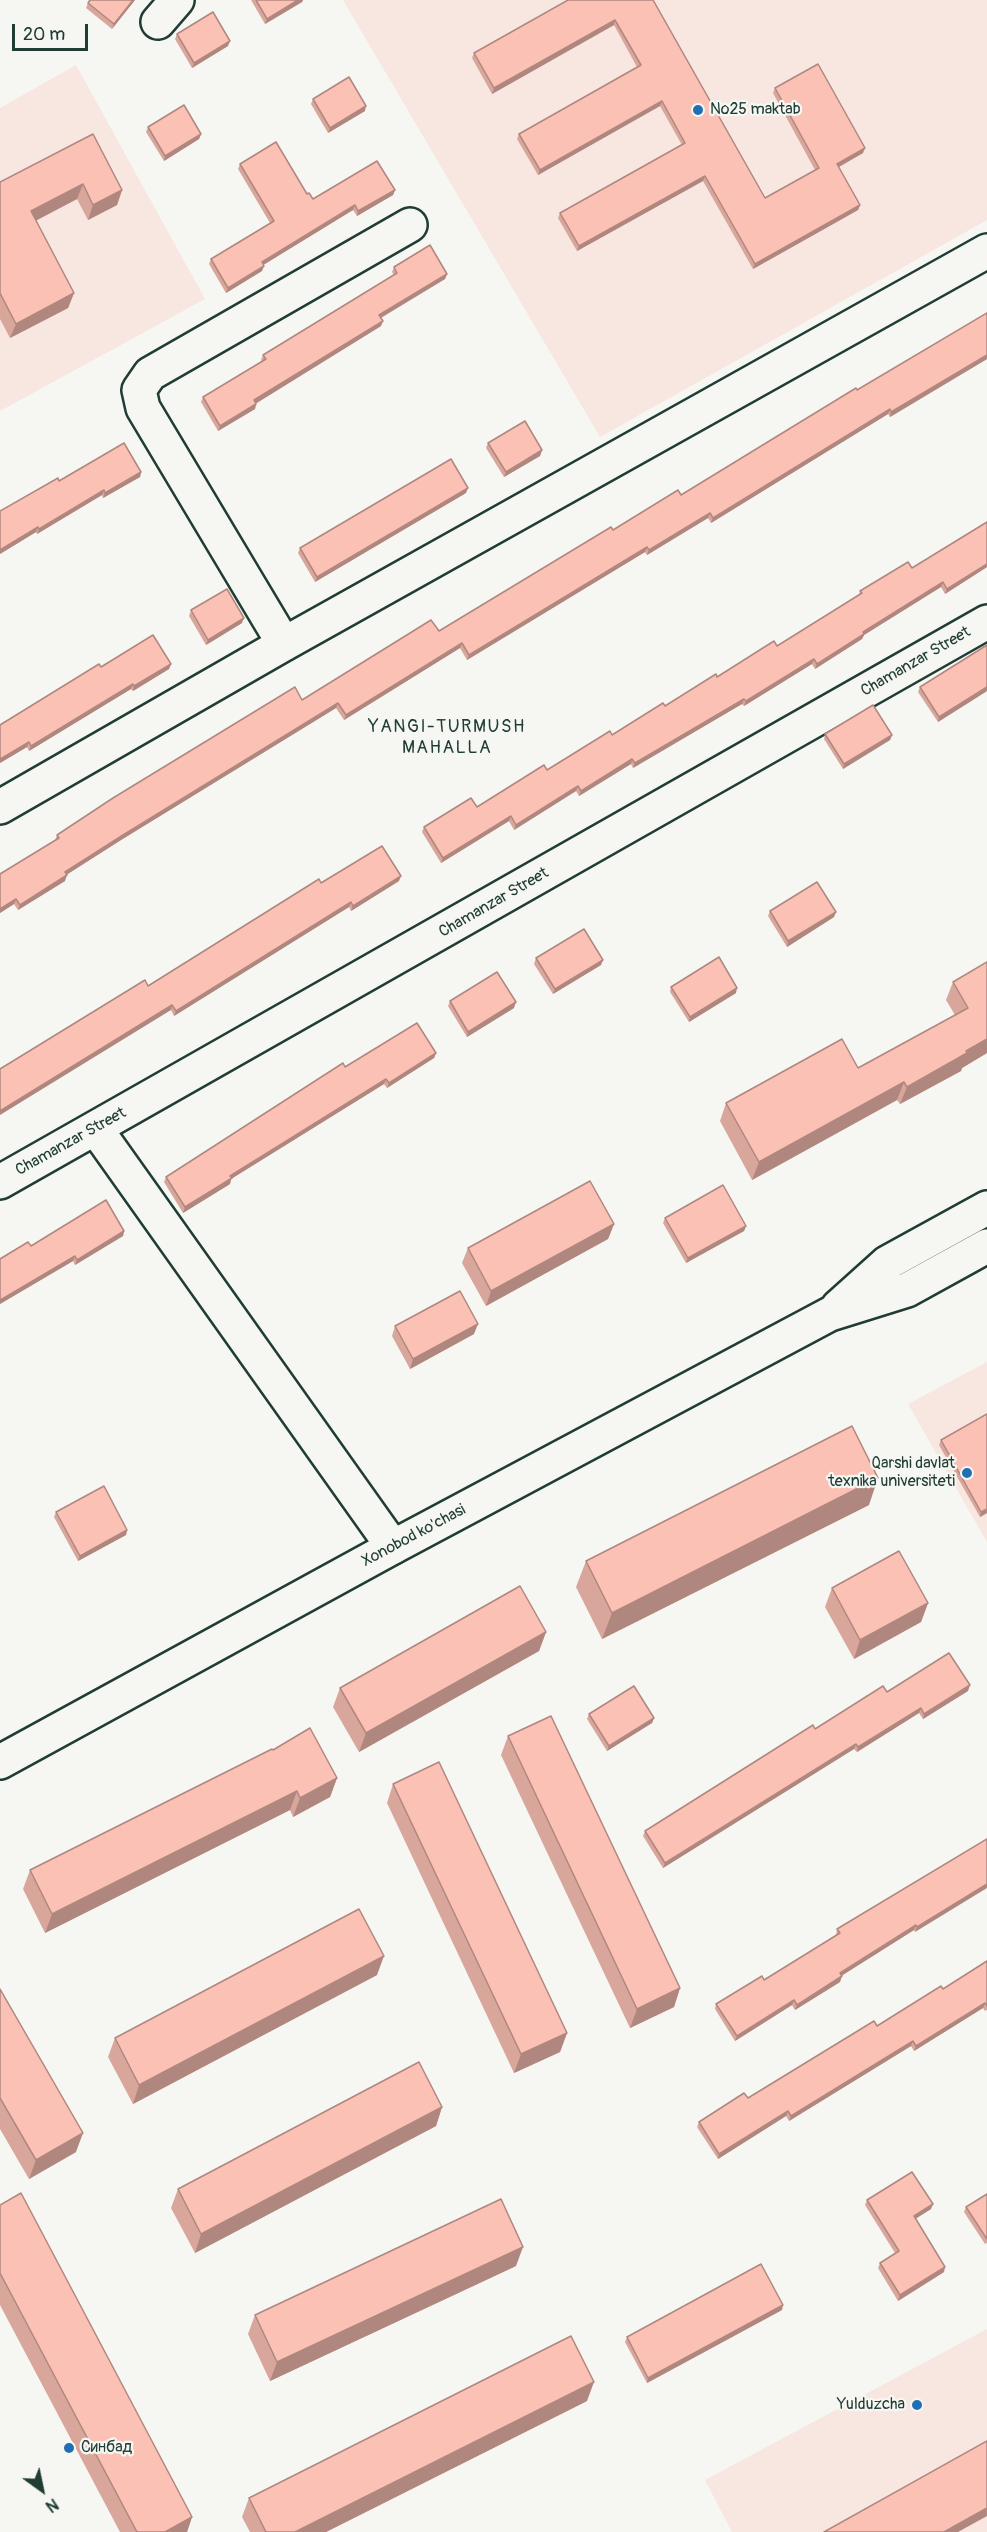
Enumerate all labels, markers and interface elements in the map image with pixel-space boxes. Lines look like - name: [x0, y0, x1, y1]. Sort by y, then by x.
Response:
- scale bar: [15, 12, 92, 50]
- text: 20 m: [23, 23, 65, 46]
- place label: №25 maktab: [710, 100, 801, 120]
- marker: №25 maktab: [691, 103, 705, 117]
- street label: Chamanzar Street: [858, 623, 974, 701]
- district label: YANGI-TURMUSH MAHALLA: [368, 716, 526, 758]
- street label: Chamanzar Street: [436, 864, 552, 942]
- street label: Chamanzar Street: [12, 1104, 130, 1180]
- place label: Qarshi davlat texnika universiteti: [828, 1454, 955, 1492]
- marker: Qarshi davlat texnika universiteti: [960, 1466, 974, 1480]
- street label: Xonobod ko'chasi: [359, 1501, 469, 1571]
- place label: Yulduzcha: [837, 2395, 905, 2415]
- marker: Yulduzcha: [910, 2398, 924, 2412]
- place label: Синбад: [81, 2438, 132, 2458]
- marker: Синбад: [62, 2441, 76, 2455]
- north arrow: [12, 2460, 72, 2520]
- text: N: [42, 2494, 62, 2516]

